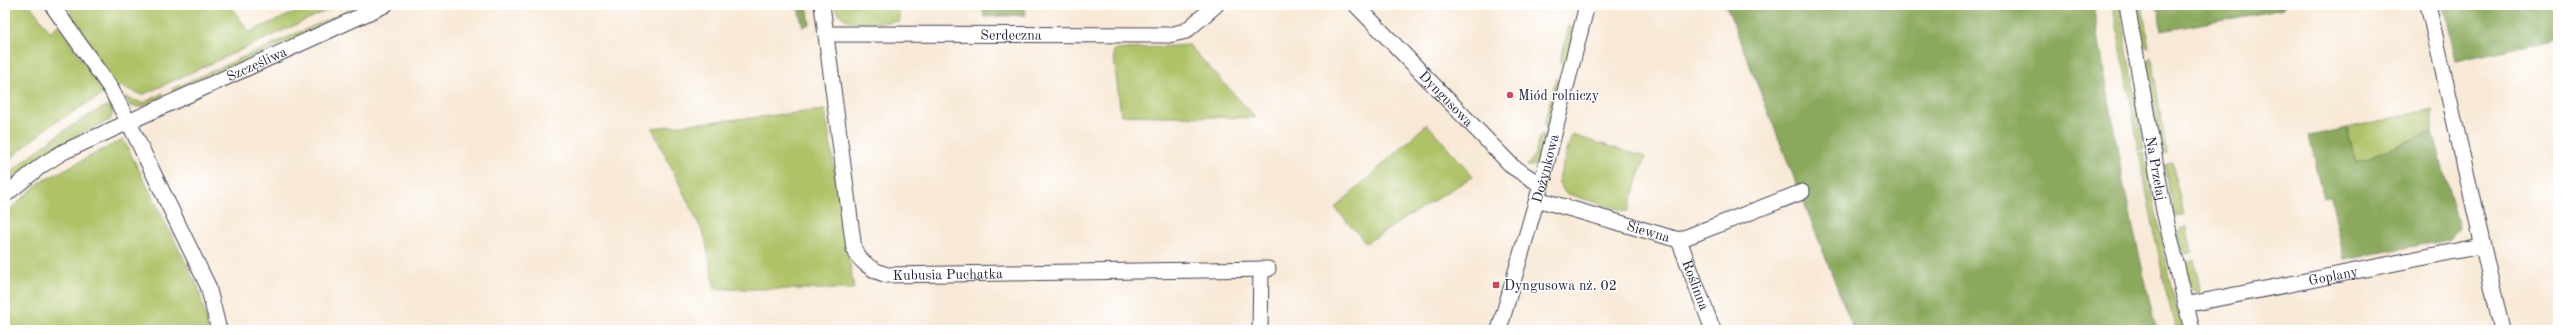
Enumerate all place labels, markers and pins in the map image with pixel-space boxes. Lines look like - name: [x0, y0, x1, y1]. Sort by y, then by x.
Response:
- place label: Miód rolniczy: [1518, 89, 1600, 103]
- marker: Miód rolniczy: [1505, 90, 1515, 100]
- place label: Dyngusowa nż. 02: [1504, 279, 1617, 293]
- marker: Dyngusowa nż. 02: [1491, 280, 1501, 290]

